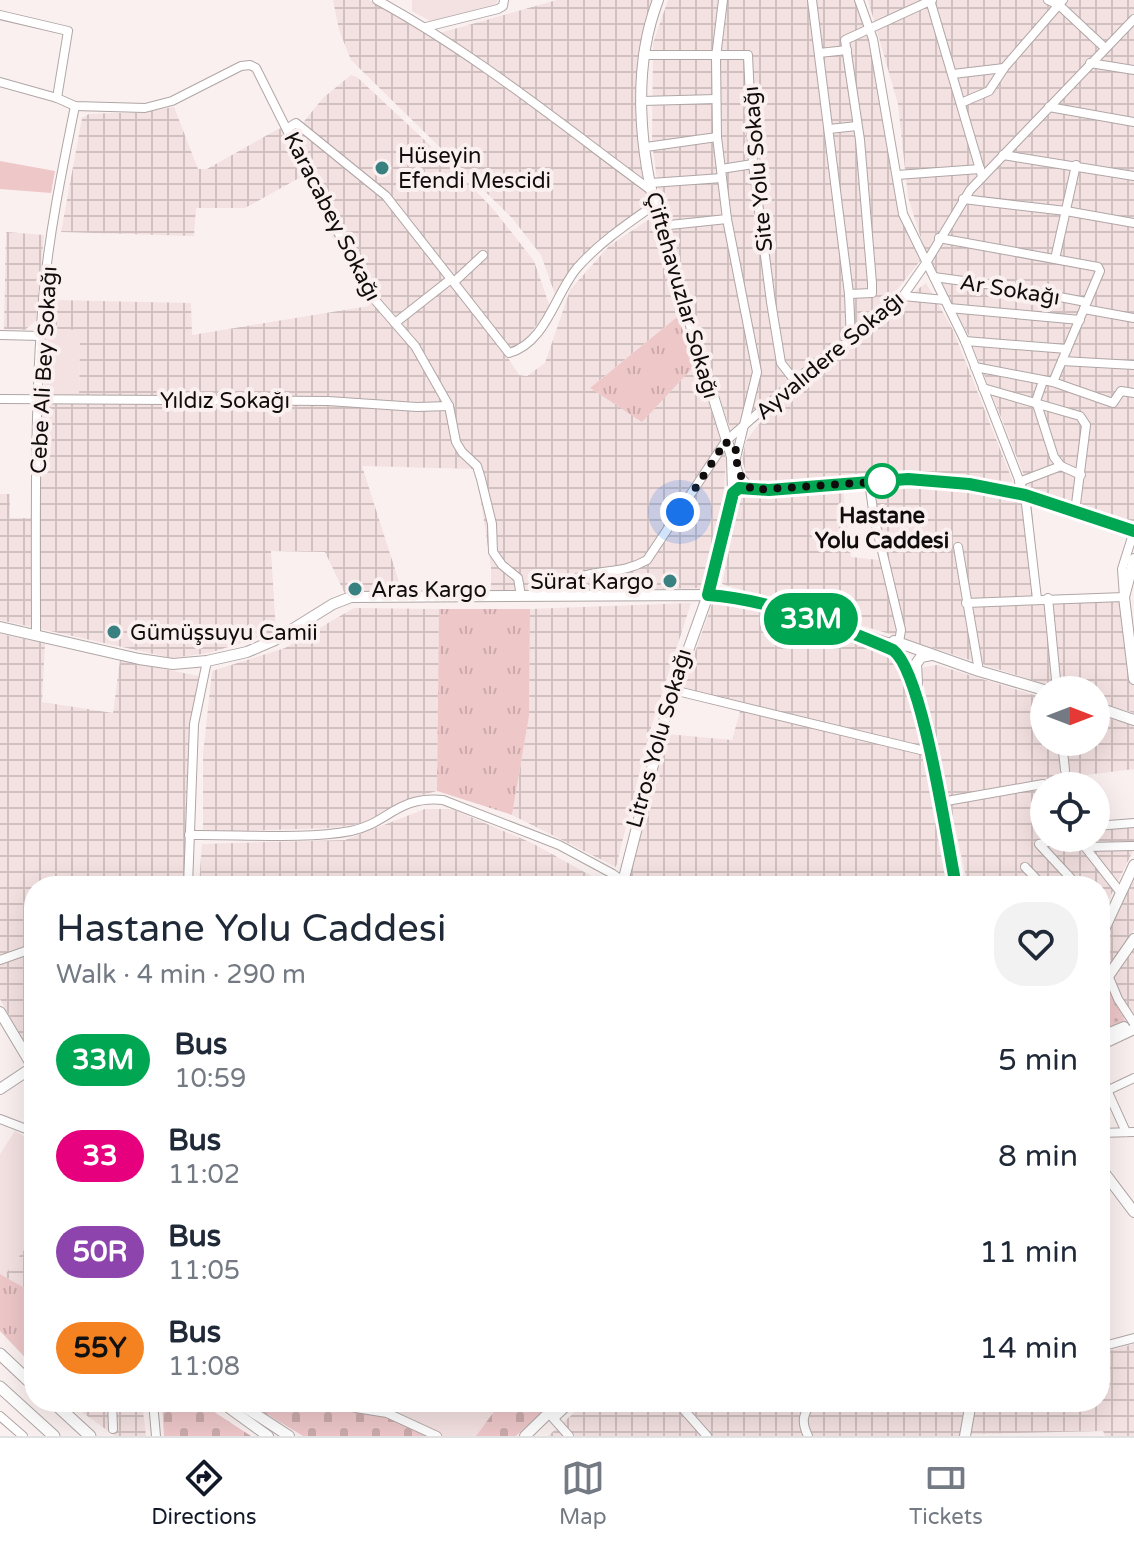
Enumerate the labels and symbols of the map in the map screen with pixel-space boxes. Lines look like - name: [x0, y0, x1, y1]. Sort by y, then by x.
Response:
- street label: Site Yolu Sokağı: [738, 85, 778, 253]
- street label: Karacabey Sokağı: [278, 128, 386, 305]
- place label: Hüseyin Efendi Mescidi: [398, 143, 551, 194]
- marker: Hüseyin Efendi Mescidi: [373, 159, 391, 177]
- street label: Çiftehavuzlar Sokağı: [640, 189, 724, 402]
- street label: Cebe Ali Bey Sokağı: [26, 266, 62, 475]
- street label: Ar Sokağı: [958, 269, 1062, 311]
- street label: Ayvalıdere Sokağı: [750, 286, 909, 425]
- street label: Yıldız Sokağı: [160, 388, 290, 414]
- marker: Hastane Yolu Caddesi: [865, 464, 899, 498]
- your location: [660, 492, 700, 532]
- place label: Hastane Yolu Caddesi: [815, 503, 949, 554]
- place label: Sürat Kargo: [530, 569, 654, 595]
- marker: Sürat Kargo: [661, 572, 679, 590]
- place label: Aras Kargo: [371, 577, 487, 603]
- marker: Aras Kargo: [346, 580, 364, 598]
- line badge: 33M: [765, 593, 857, 645]
- place label: Gümüşsuyu Camii: [130, 620, 318, 646]
- marker: Gümüşsuyu Camii: [105, 623, 123, 641]
- street label: Litros Yolu Sokağı: [621, 646, 697, 831]
- north arrow: [1030, 676, 1110, 756]

